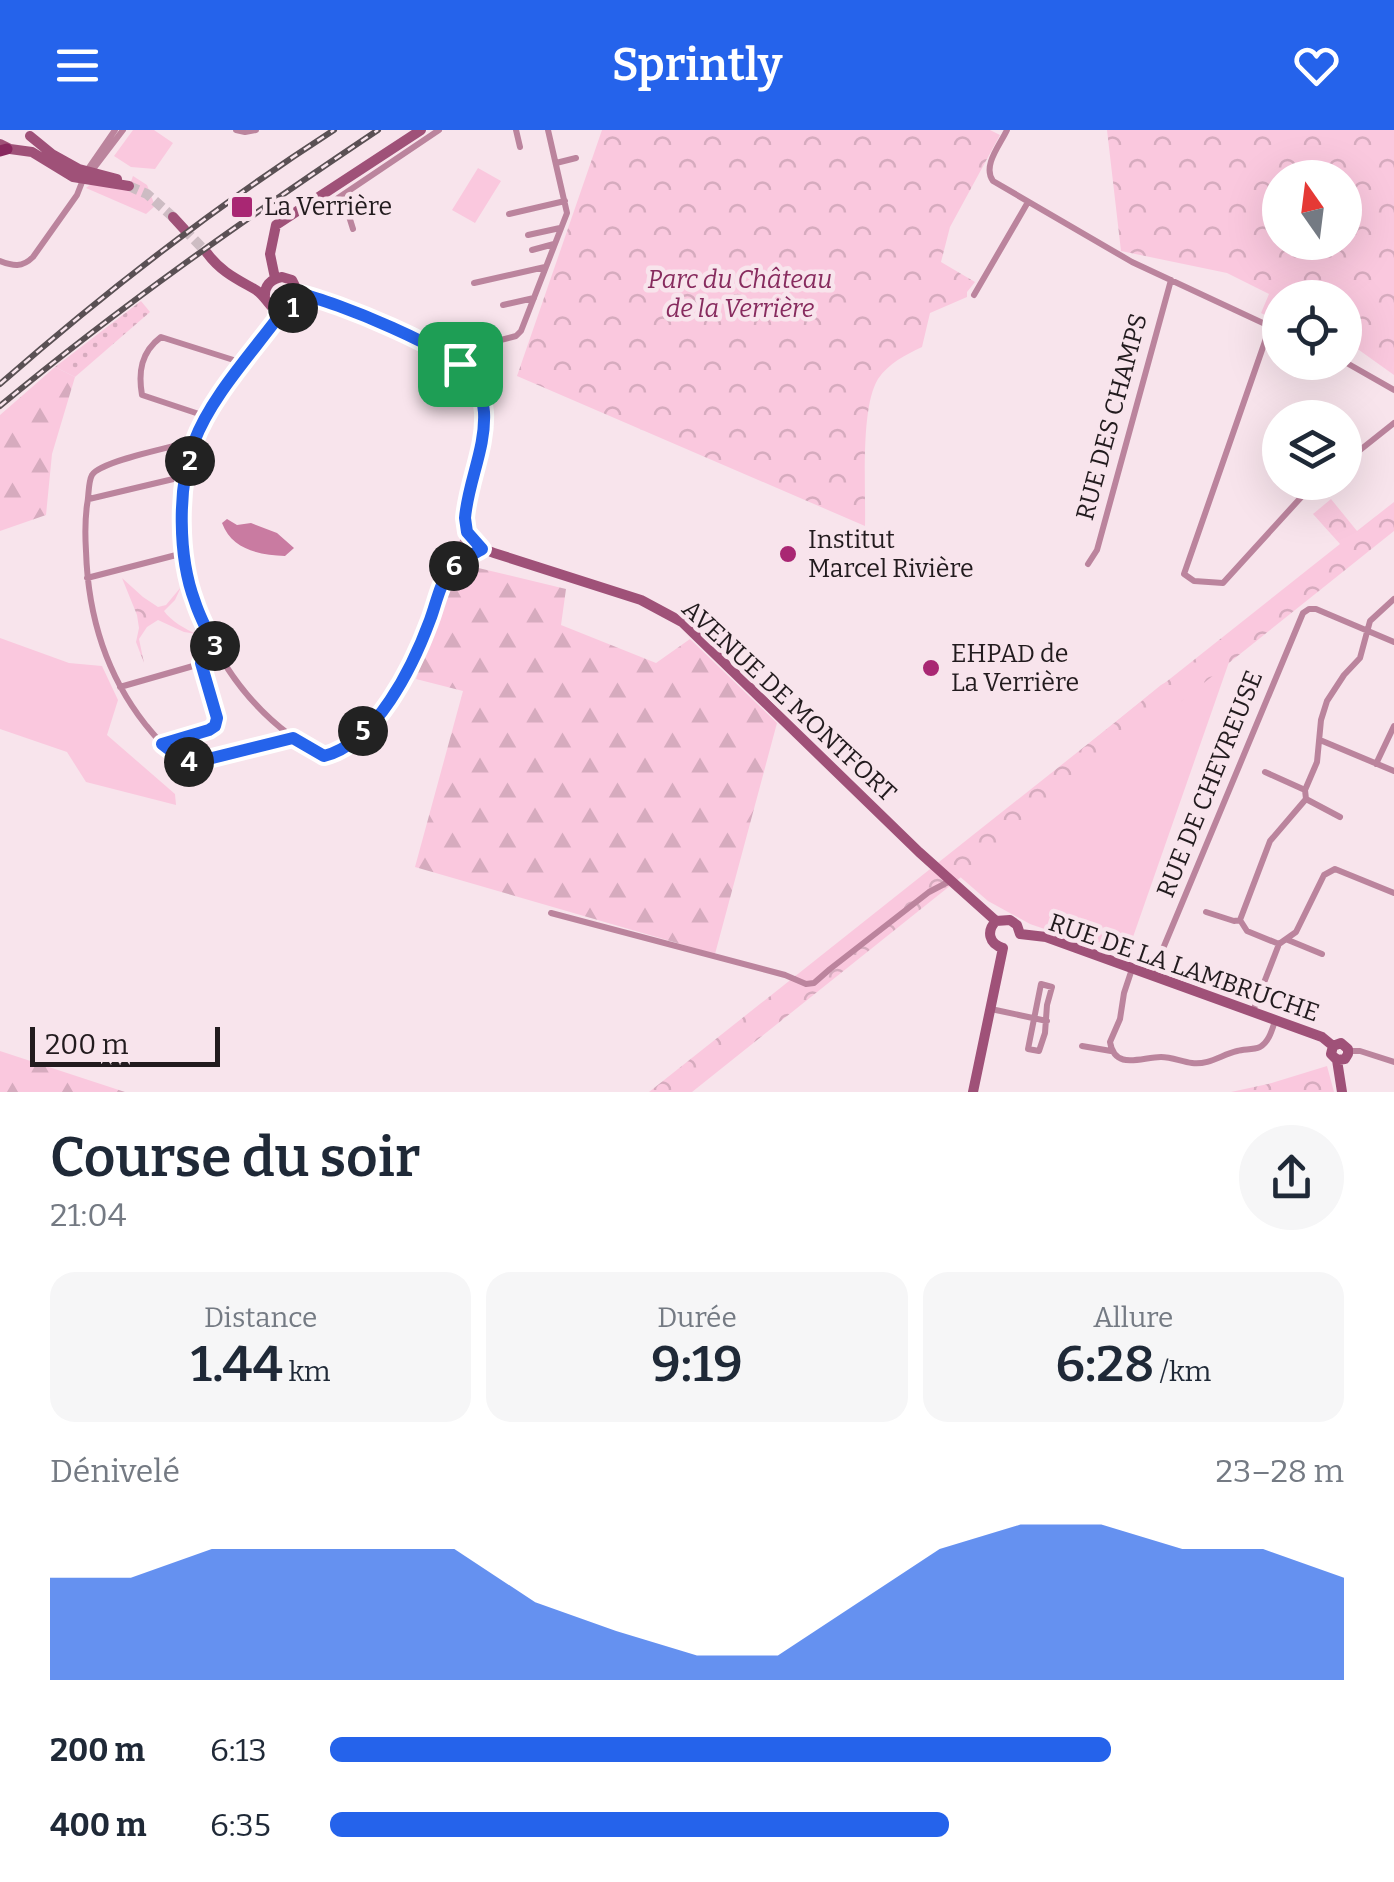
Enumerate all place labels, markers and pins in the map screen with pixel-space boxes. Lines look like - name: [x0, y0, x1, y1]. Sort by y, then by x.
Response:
- place label: La Verrière: [264, 192, 392, 222]
- marker: La Verrière: [229, 194, 255, 220]
- pin: 1: [268, 283, 318, 333]
- pin: [418, 322, 503, 407]
- pin: 2: [165, 436, 215, 486]
- place label: Institut Marcel Rivière: [808, 525, 974, 584]
- pin: 6: [429, 541, 479, 591]
- marker: Institut Marcel Rivière: [777, 543, 799, 565]
- pin: 3: [190, 621, 240, 671]
- place label: EHPAD de La Verrière: [951, 639, 1079, 698]
- marker: EHPAD de La Verrière: [920, 657, 942, 679]
- pin: 5: [338, 706, 388, 756]
- pin: 4: [164, 737, 214, 787]

